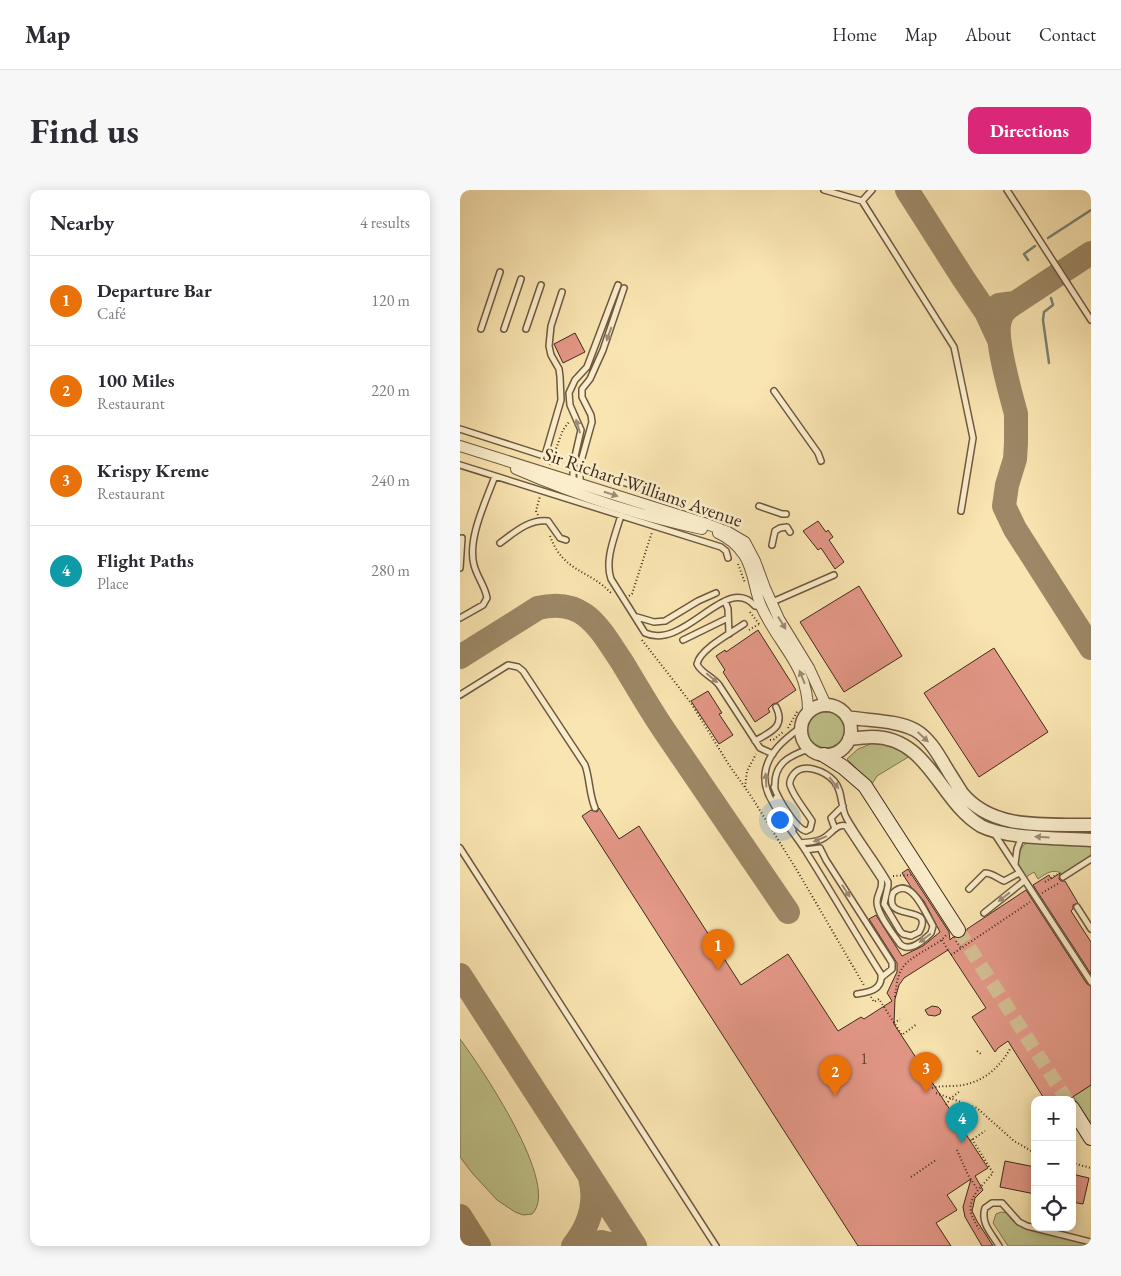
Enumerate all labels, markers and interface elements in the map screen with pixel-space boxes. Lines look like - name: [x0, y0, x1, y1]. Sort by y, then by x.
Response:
- text: Map: [25, 19, 70, 50]
- text: Home: [832, 23, 877, 46]
- text: Map: [905, 23, 937, 46]
- text: About: [965, 23, 1011, 46]
- text: Contact: [1039, 23, 1096, 46]
- button: Directions: [968, 107, 1091, 154]
- text: Find us: [30, 108, 139, 153]
- text: Nearby: [50, 209, 114, 236]
- text: 4 results: [360, 212, 410, 233]
- text: Departure Bar: [97, 278, 212, 303]
- text: 1: [62, 290, 70, 311]
- text: 120 m: [371, 290, 410, 311]
- text: Café: [97, 303, 126, 324]
- one-way arrow: [605, 327, 613, 342]
- text: 100 Miles: [97, 368, 175, 393]
- text: 2: [62, 380, 70, 401]
- text: 220 m: [371, 380, 410, 401]
- text: Restaurant: [97, 393, 165, 414]
- one-way arrow: [574, 419, 582, 434]
- street label: Sir Richard Williams Avenue: [540, 441, 746, 533]
- text: Krispy Kreme: [97, 458, 209, 483]
- text: 3: [62, 470, 70, 491]
- text: 240 m: [371, 470, 410, 491]
- text: Restaurant: [97, 483, 165, 504]
- one-way arrow: [604, 491, 619, 498]
- text: Flight Paths: [97, 548, 194, 573]
- text: 4: [62, 560, 70, 581]
- text: 280 m: [371, 560, 410, 581]
- text: Place: [97, 573, 129, 594]
- one-way arrow: [778, 616, 787, 630]
- one-way arrow: [798, 669, 806, 684]
- one-way arrow: [705, 673, 718, 684]
- one-way arrow: [917, 731, 929, 743]
- one-way arrow: [762, 772, 770, 788]
- one-way arrow: [829, 776, 840, 789]
- your location: [767, 807, 793, 833]
- one-way arrow: [1034, 833, 1050, 841]
- one-way arrow: [813, 835, 827, 843]
- one-way arrow: [841, 885, 851, 898]
- one-way arrow: [998, 891, 1011, 902]
- pin: 1: [702, 929, 734, 970]
- one-way arrow: [918, 932, 931, 943]
- house number: 1: [860, 1048, 868, 1069]
- pin: 3: [910, 1052, 942, 1093]
- pin: 2: [819, 1055, 851, 1096]
- map controls: [1031, 1096, 1076, 1231]
- button: +: [1031, 1096, 1076, 1141]
- pin: 4: [946, 1102, 978, 1143]
- button: −: [1031, 1141, 1076, 1186]
- button: locate: [1031, 1186, 1076, 1231]

